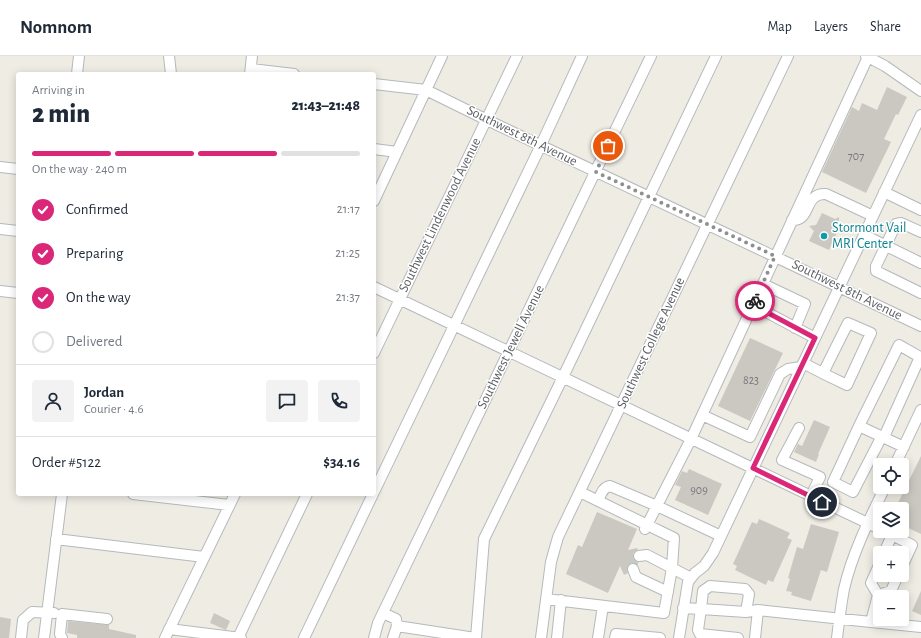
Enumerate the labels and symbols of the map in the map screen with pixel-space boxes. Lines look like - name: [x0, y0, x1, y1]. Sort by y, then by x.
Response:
- street label: Southwest 8th Avenue: [465, 103, 579, 169]
- pin: [591, 129, 625, 163]
- street label: Southwest Lindenwood Avenue: [396, 136, 484, 294]
- house number: 707: [848, 150, 864, 162]
- place label: Stormont Vail MRI Center: [832, 221, 907, 251]
- marker: Stormont Vail MRI Center: [819, 231, 829, 241]
- street label: Southwest 8th Avenue: [790, 257, 904, 323]
- street label: Southwest College Avenue: [614, 275, 688, 411]
- courier: [735, 281, 775, 321]
- street label: Southwest Jewell Avenue: [475, 283, 547, 411]
- house number: 823: [743, 374, 759, 386]
- house number: 909: [690, 484, 708, 496]
- pin: [805, 485, 839, 519]

